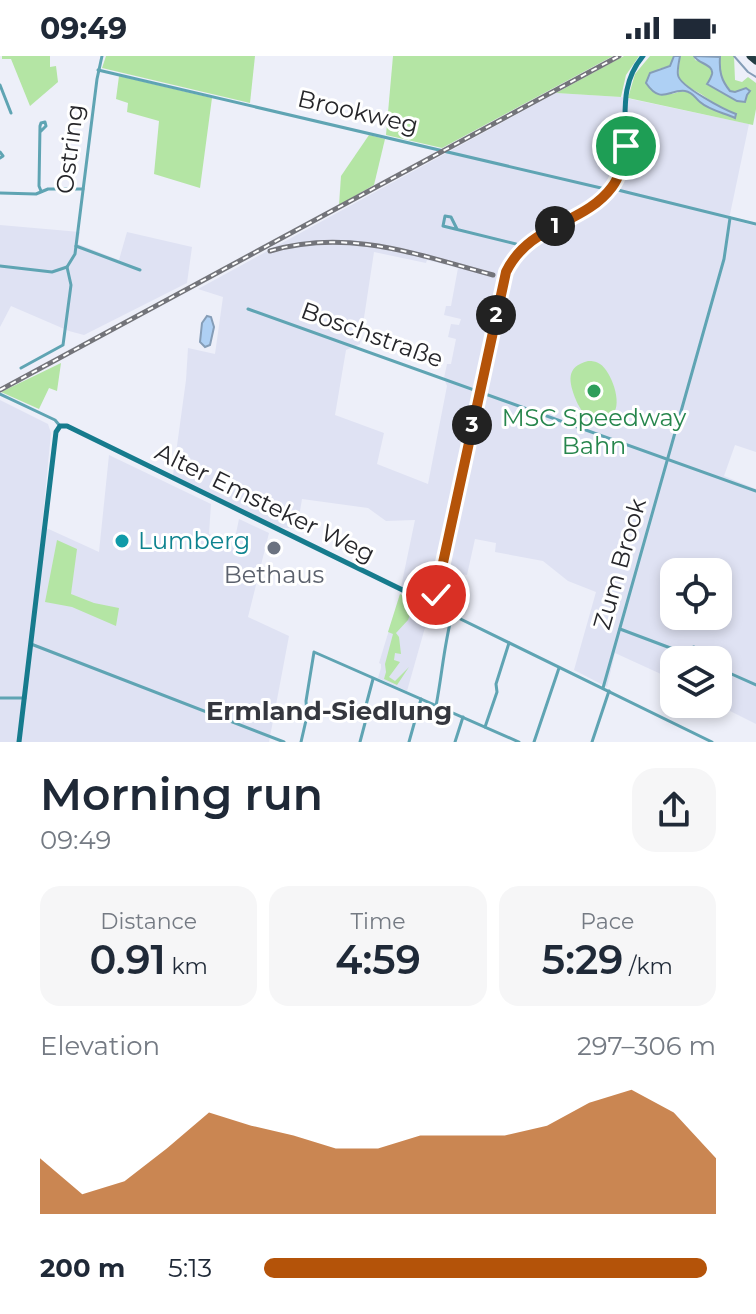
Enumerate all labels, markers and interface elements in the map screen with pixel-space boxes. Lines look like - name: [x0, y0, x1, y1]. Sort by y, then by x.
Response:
- text: 09:49: [40, 10, 127, 47]
- street label: Brookweg: [295, 84, 421, 139]
- street label: Ostring: [50, 102, 89, 195]
- pin: [592, 112, 660, 180]
- icon: arrive: [604, 124, 648, 168]
- pin: 1: [535, 206, 575, 246]
- text: 1: [551, 212, 559, 239]
- street label: Boschstraße: [297, 295, 447, 374]
- pin: 2: [476, 295, 516, 335]
- text: 2: [490, 301, 502, 328]
- marker: MSC Speedway Bahn: [585, 382, 603, 400]
- place label: MSC Speedway Bahn: [502, 403, 686, 460]
- pin: 3: [452, 405, 492, 445]
- text: 3: [465, 411, 479, 438]
- street label: Alter Emsteker Weg: [151, 437, 380, 568]
- street label: Zum Brook: [587, 494, 652, 633]
- place label: Lumberg: [138, 526, 250, 555]
- marker: Lumberg: [113, 532, 131, 550]
- marker: Bethaus: [265, 539, 283, 557]
- map controls: [660, 558, 732, 718]
- button: locate: [660, 558, 732, 630]
- place label: Bethaus: [224, 560, 324, 589]
- pin: [402, 561, 470, 629]
- icon: check: [414, 573, 458, 617]
- button: layers: [660, 646, 732, 718]
- district label: Ermland-Siedlung: [206, 695, 452, 727]
- text: Morning run: [40, 767, 323, 821]
- button: share: [632, 768, 716, 852]
- text: 09:49: [40, 824, 111, 856]
- text: Distance: [100, 908, 197, 935]
- text: Time: [350, 908, 406, 935]
- text: Pace: [580, 908, 634, 935]
- text: 0.91: [89, 935, 166, 984]
- text: 4:59: [335, 935, 421, 984]
- text: 5:29: [542, 935, 623, 984]
- text: km: [166, 953, 208, 980]
- text: /km: [623, 953, 673, 980]
- text: Elevation: [40, 1030, 160, 1062]
- text: 297–306 m: [577, 1030, 716, 1062]
- text: 200 m: [40, 1252, 125, 1284]
- text: 5:13: [168, 1252, 212, 1284]

